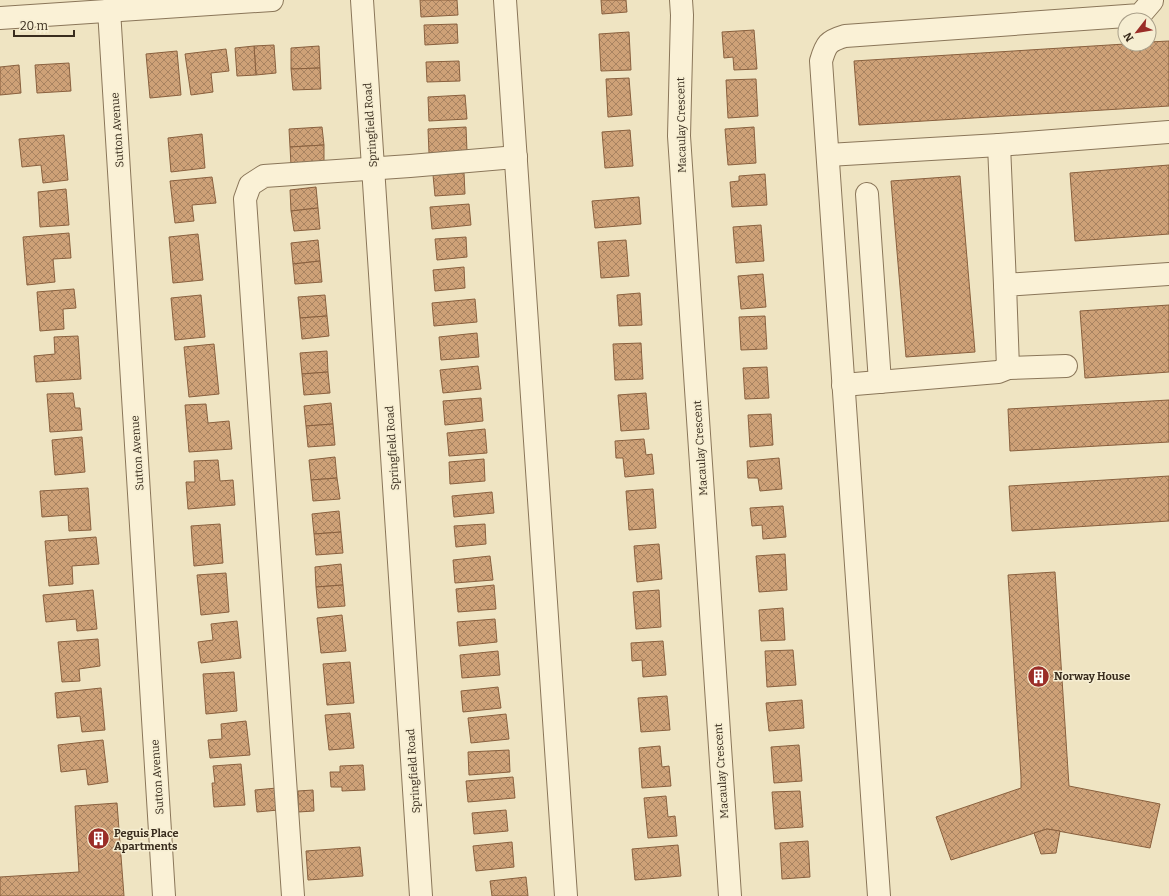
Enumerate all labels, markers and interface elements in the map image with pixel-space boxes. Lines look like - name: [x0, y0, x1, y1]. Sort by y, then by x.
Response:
- scale bar: [14, 12, 74, 38]
- north arrow: [1117, 12, 1157, 52]
- text: 20 m: [20, 19, 49, 33]
- text: N: [1121, 29, 1137, 44]
- street label: Macaulay Crescent: [674, 77, 689, 173]
- street label: Springfield Road: [361, 82, 380, 168]
- street label: Sutton Avenue: [108, 92, 127, 168]
- street label: Macaulay Crescent: [691, 400, 710, 496]
- street label: Springfield Road: [383, 405, 402, 491]
- street label: Sutton Avenue: [128, 415, 147, 491]
- building icon: Norway House: [1025, 663, 1051, 689]
- place label: Norway House: [1054, 670, 1130, 683]
- street label: Macaulay Crescent: [712, 723, 731, 819]
- street label: Springfield Road: [404, 728, 423, 814]
- street label: Sutton Avenue: [148, 739, 167, 815]
- building icon: Peguis Place Apartments: [85, 826, 111, 852]
- place label: Peguis Place Apartments: [114, 827, 179, 853]

